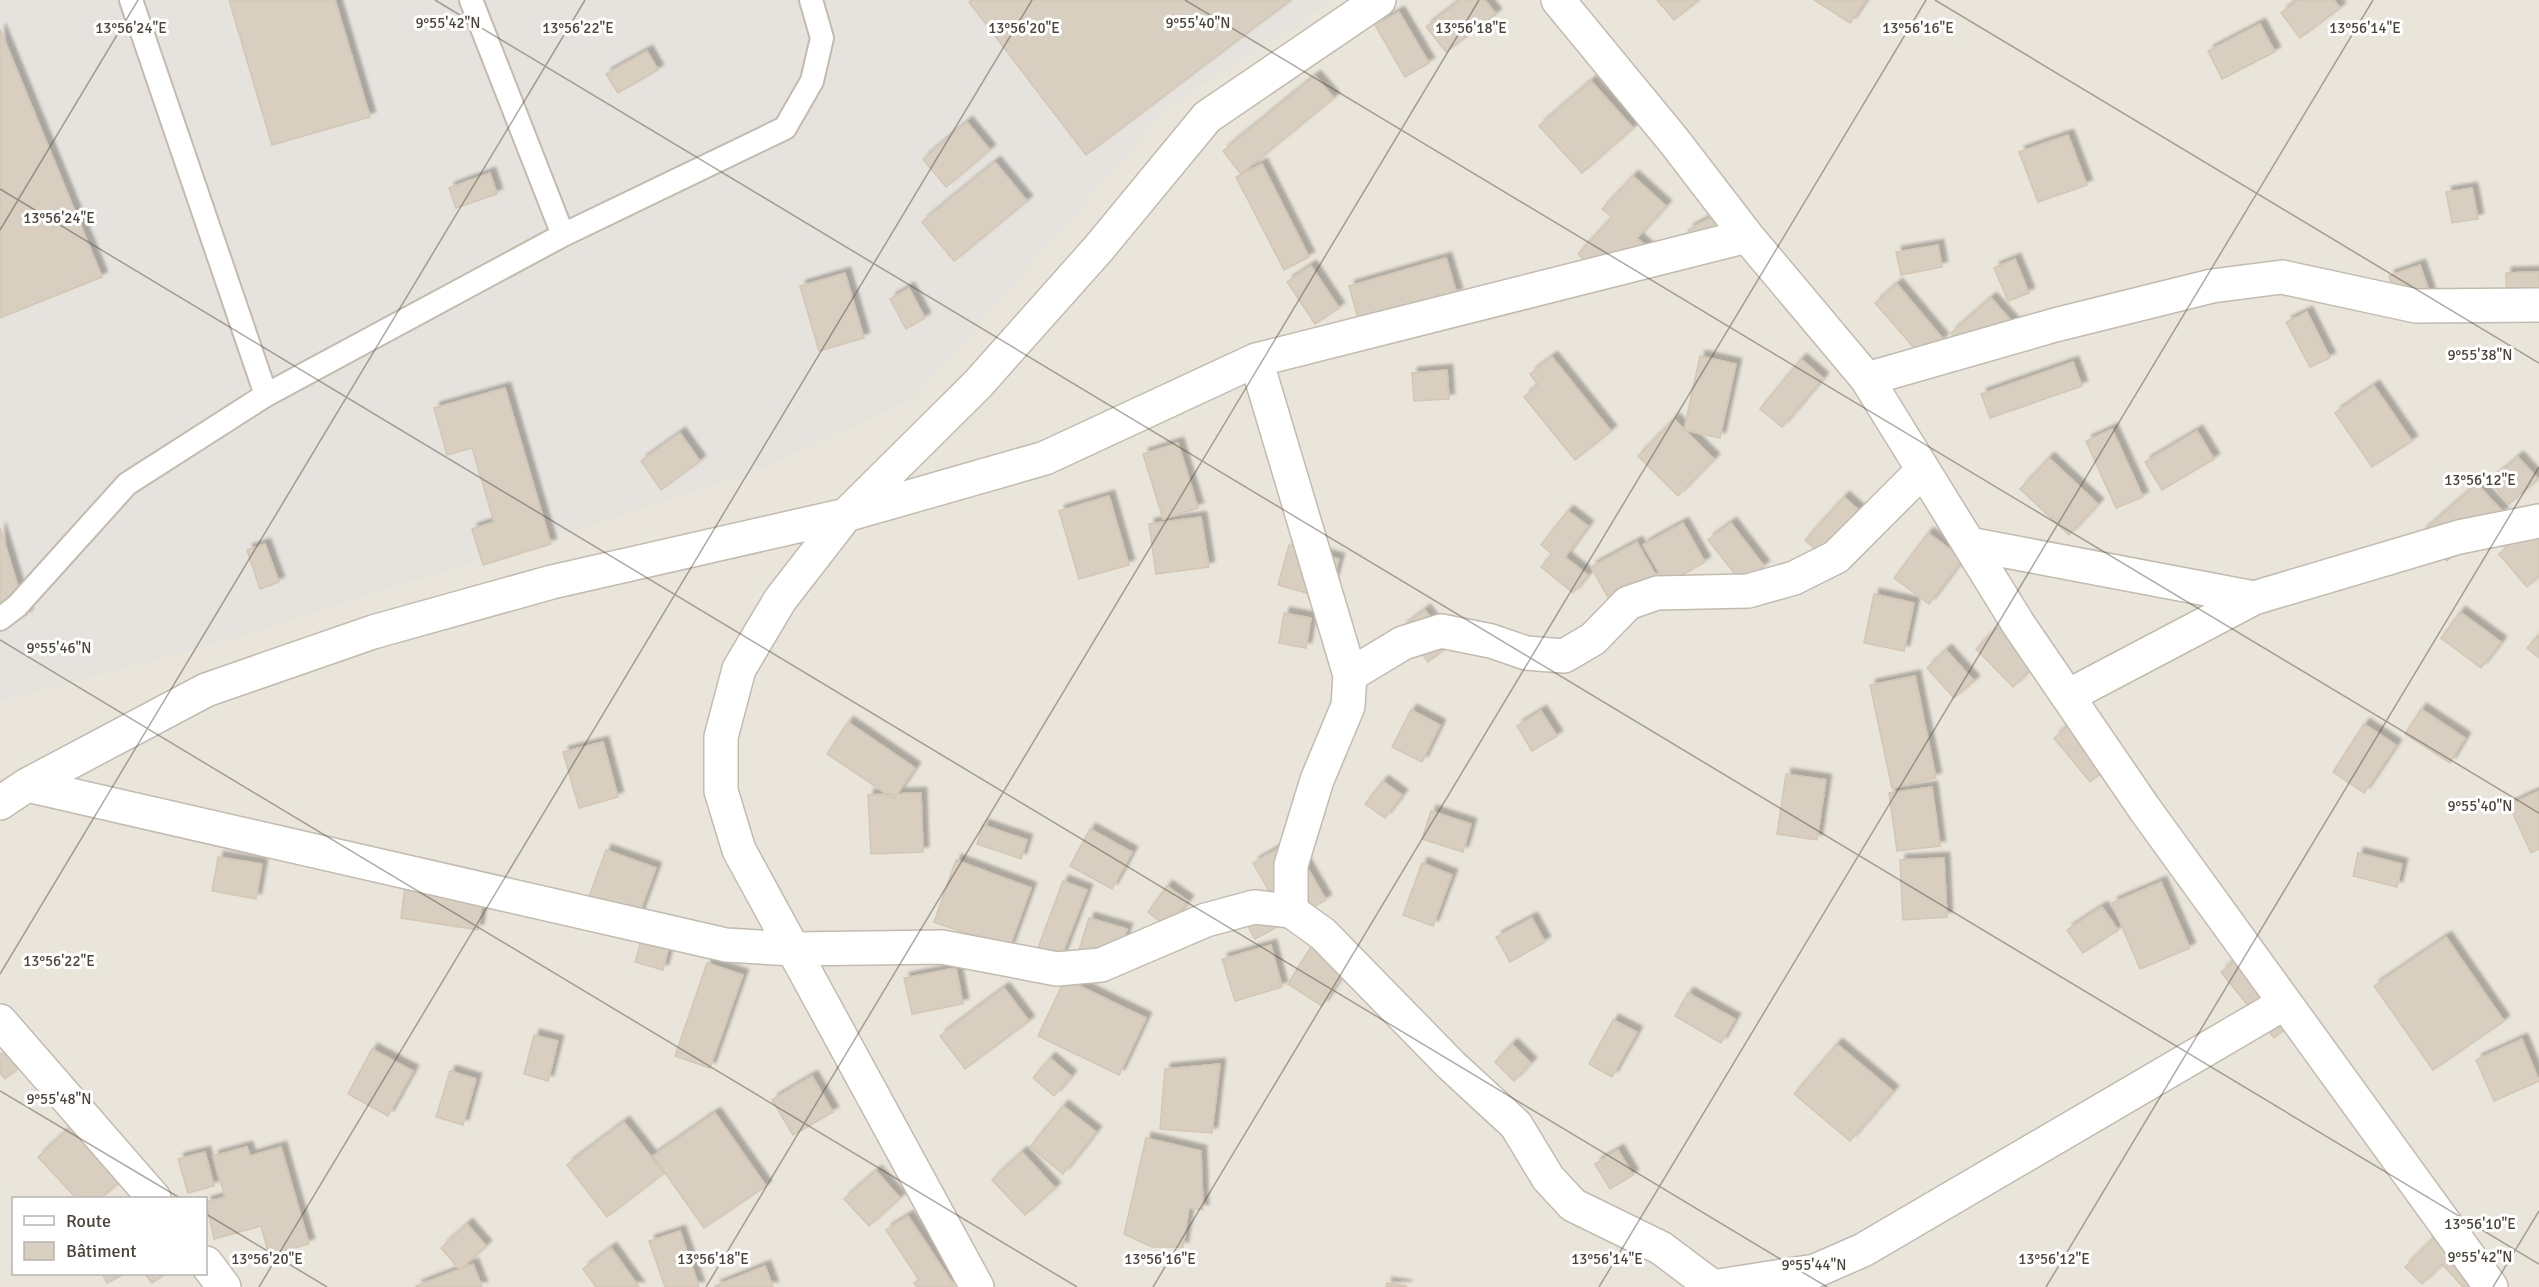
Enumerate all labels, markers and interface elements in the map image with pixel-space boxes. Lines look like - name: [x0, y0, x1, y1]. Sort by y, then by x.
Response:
- text: 9°55'42"N: [415, 14, 481, 32]
- text: 9°55'40"N: [1165, 14, 1231, 32]
- text: 13°56'24"E: [95, 19, 167, 37]
- text: 13°56'22"E: [542, 19, 614, 37]
- text: 13°56'20"E: [988, 19, 1060, 37]
- text: 13°56'18"E: [1435, 19, 1507, 37]
- text: 13°56'16"E: [1882, 19, 1954, 37]
- text: 13°56'14"E: [2329, 19, 2401, 37]
- text: 13°56'24"E: [23, 209, 95, 227]
- text: 9°55'38"N: [2447, 346, 2513, 364]
- text: 13°56'12"E: [2444, 471, 2516, 489]
- text: 9°55'46"N: [26, 639, 92, 657]
- text: 9°55'40"N: [2447, 797, 2513, 815]
- text: 13°56'22"E: [23, 952, 95, 970]
- text: 9°55'48"N: [26, 1090, 92, 1108]
- legend: [12, 1197, 207, 1275]
- text: Route: [66, 1210, 111, 1232]
- text: 13°56'10"E: [2444, 1215, 2516, 1233]
- text: Bâtiment: [66, 1240, 137, 1262]
- text: 9°55'42"N: [2447, 1248, 2513, 1266]
- text: 13°56'20"E: [231, 1250, 303, 1268]
- text: 13°56'18"E: [677, 1250, 749, 1268]
- text: 13°56'16"E: [1124, 1250, 1196, 1268]
- text: 13°56'14"E: [1571, 1250, 1643, 1268]
- text: 13°56'12"E: [2018, 1250, 2090, 1268]
- text: 9°55'44"N: [1781, 1256, 1847, 1274]

